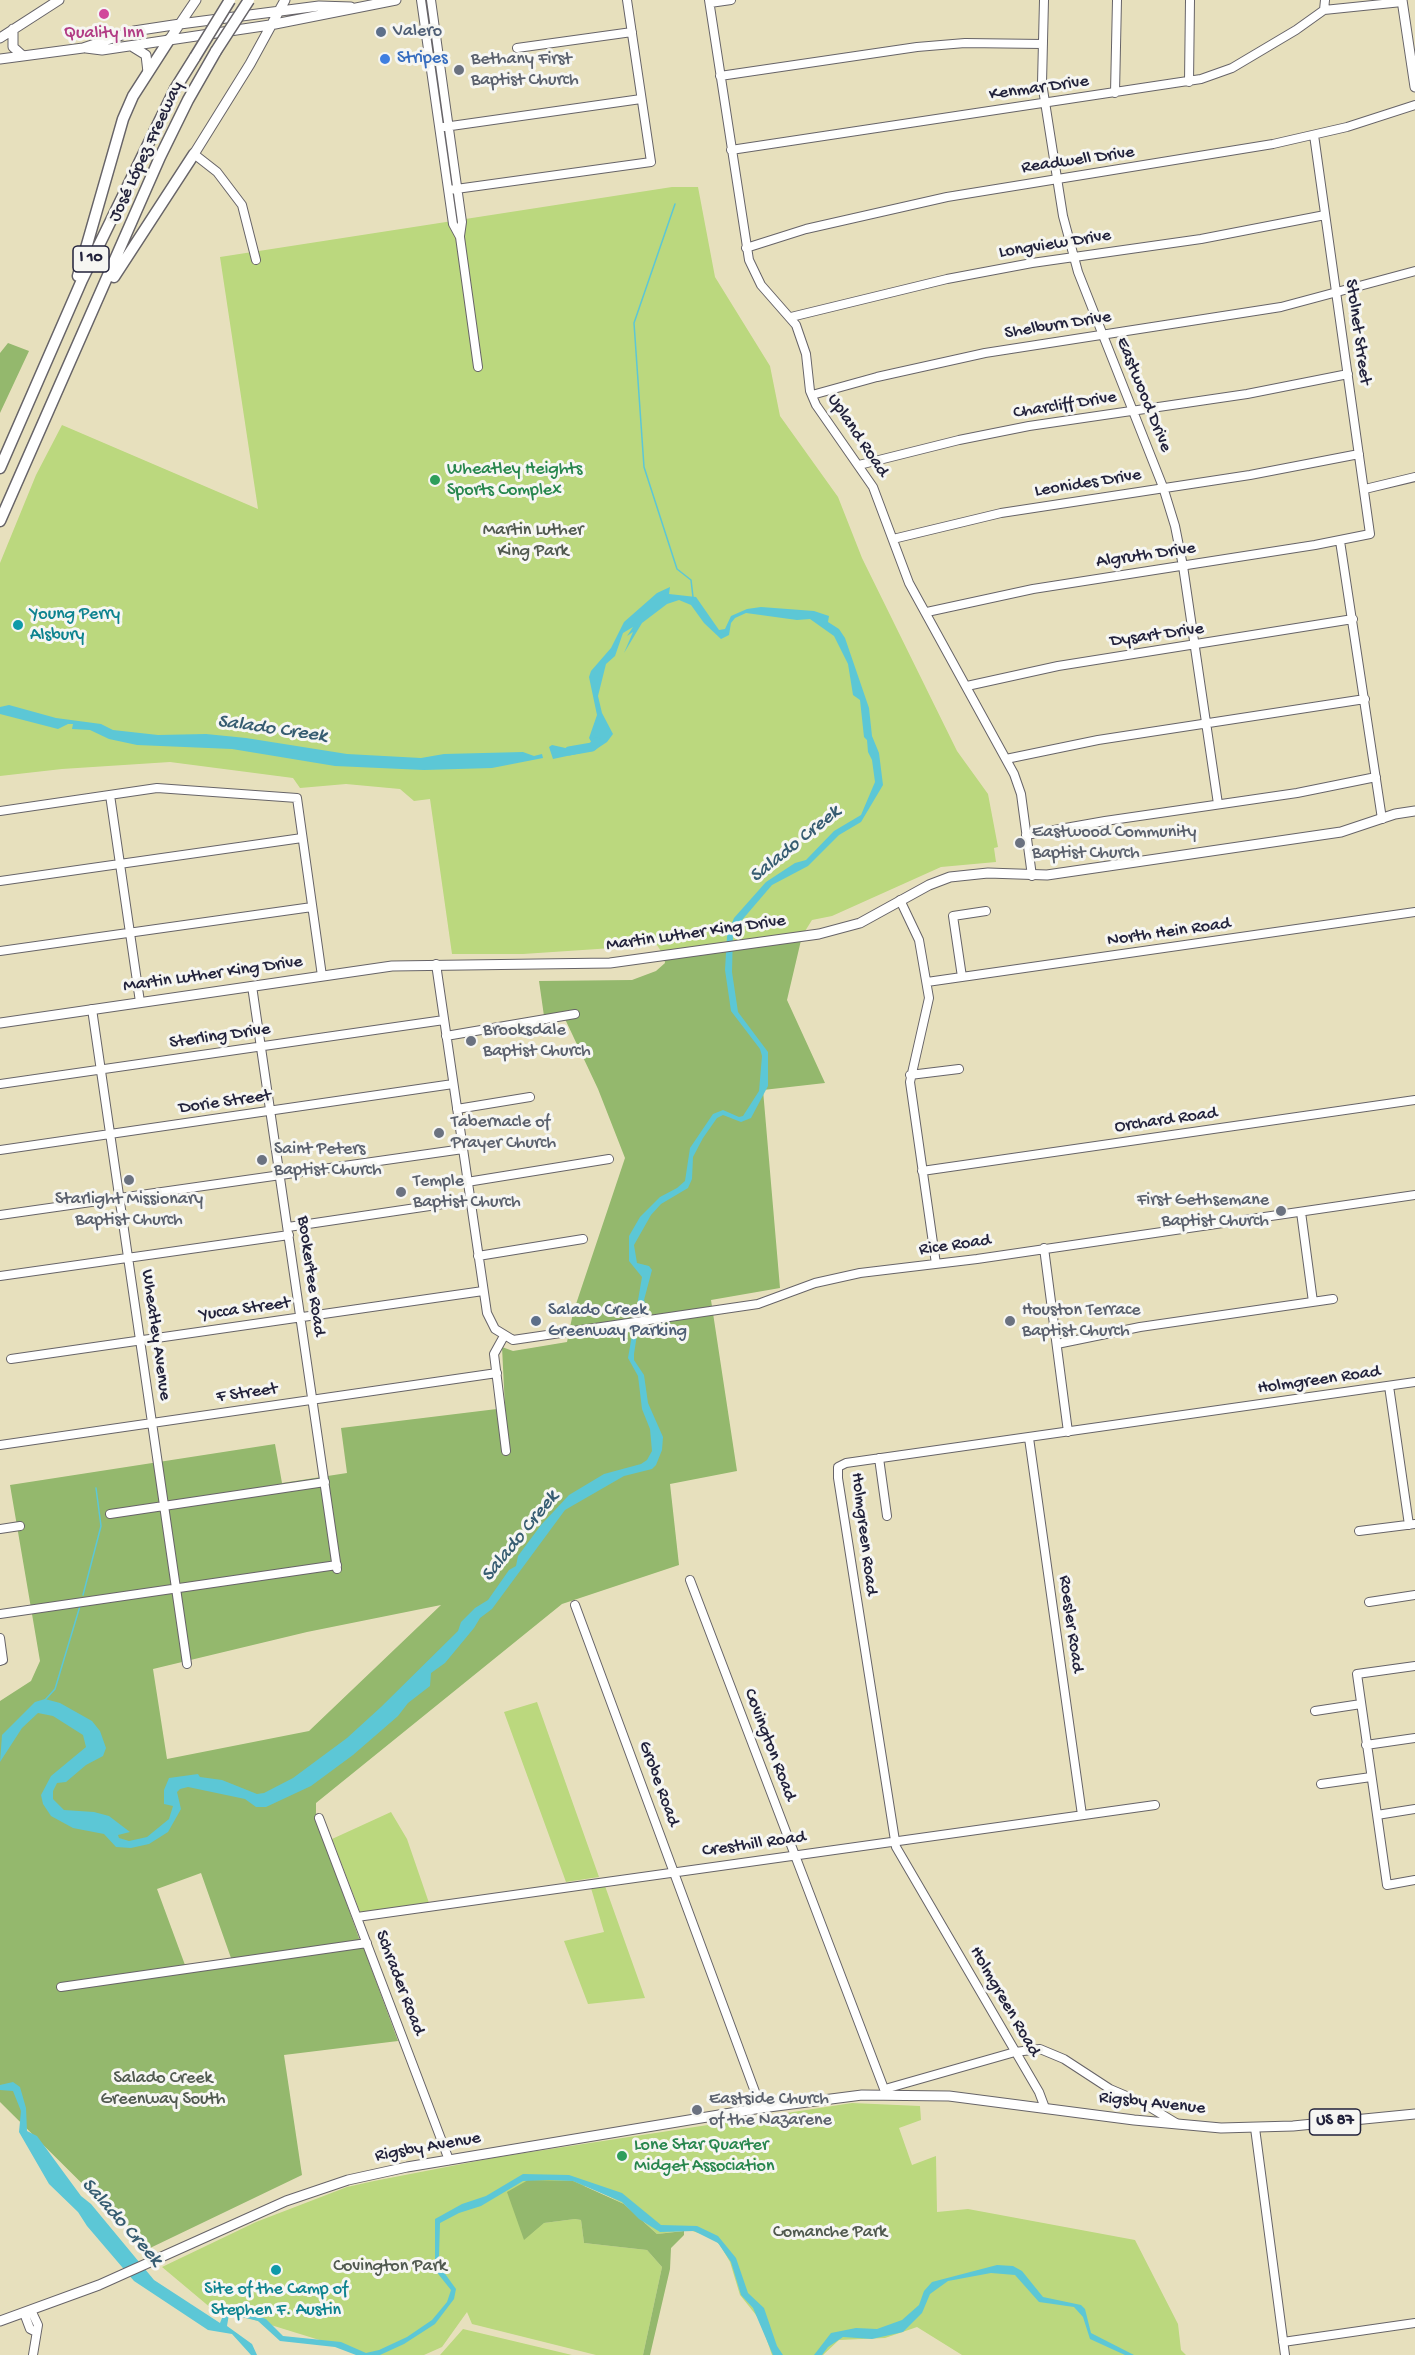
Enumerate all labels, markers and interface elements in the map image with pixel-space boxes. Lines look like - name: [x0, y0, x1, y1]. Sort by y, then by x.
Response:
- marker: Quality Inn: [97, 7, 111, 21]
- place label: Valero: [393, 21, 442, 43]
- place label: Quality Inn: [64, 23, 144, 45]
- marker: Valero: [374, 25, 388, 39]
- place label: Stripes: [397, 48, 448, 70]
- place label: Bethany First Baptist Church: [471, 49, 579, 92]
- marker: Stripes: [378, 52, 392, 66]
- marker: Bethany First Baptist Church: [452, 63, 466, 77]
- street label: Kenmar Drive: [988, 71, 1090, 107]
- street label: José López Freeway: [105, 78, 189, 226]
- street label: Readwell Drive: [1020, 142, 1136, 180]
- street label: Longview Drive: [997, 225, 1113, 265]
- road number: I 10: [73, 246, 109, 272]
- street label: Stolnet Street: [1339, 278, 1375, 386]
- street label: Shelburn Drive: [1003, 307, 1113, 345]
- street label: Eastwood Drive: [1110, 334, 1176, 456]
- street label: Charcliff Drive: [1012, 387, 1118, 425]
- street label: Upland Road: [821, 390, 893, 482]
- place label: Wheatley Heights Sports Complex: [447, 459, 582, 502]
- street label: Leonides Drive: [1033, 465, 1143, 503]
- marker: Wheatley Heights Sports Complex: [428, 473, 442, 487]
- park label: Martin Luther King Park: [483, 520, 583, 562]
- street label: Algruth Drive: [1095, 538, 1197, 574]
- place label: Young Perry Alsbury: [30, 604, 120, 646]
- marker: Young Perry Alsbury: [11, 618, 25, 632]
- street label: Dysart Drive: [1109, 619, 1205, 653]
- water label: Salado Creek: [216, 710, 328, 750]
- water label: Salado Creek: [746, 801, 846, 889]
- place label: Eastwood Community Baptist Church: [1032, 822, 1196, 864]
- marker: Eastwood Community Baptist Church: [1013, 836, 1027, 850]
- street label: Martin Luther King Drive: [605, 911, 787, 957]
- street label: North Hein Road: [1106, 914, 1232, 952]
- street label: Martin Luther King Drive: [122, 952, 304, 998]
- street label: Sterling Drive: [168, 1019, 272, 1055]
- place label: Brooksdale Baptist Church: [483, 1020, 591, 1062]
- marker: Brooksdale Baptist Church: [464, 1034, 478, 1048]
- street label: Dorie Street: [177, 1086, 273, 1120]
- street label: Orchard Road: [1113, 1103, 1219, 1139]
- place label: Tabernacle of Prayer Church: [451, 1112, 556, 1154]
- marker: Tabernacle of Prayer Church: [432, 1126, 446, 1140]
- place label: Saint Peters Baptist Church: [274, 1139, 382, 1182]
- marker: Saint Peters Baptist Church: [255, 1153, 269, 1167]
- place label: Temple Baptist Church: [413, 1171, 521, 1214]
- marker: Starlight Missionary Baptist Church: [122, 1173, 136, 1187]
- marker: Temple Baptist Church: [394, 1185, 408, 1199]
- place label: Starlight Missionary Baptist Church: [55, 1189, 203, 1232]
- place label: First Gethsemane Baptist Church: [1137, 1190, 1269, 1232]
- marker: First Gethsemane Baptist Church: [1274, 1204, 1288, 1218]
- street label: Bookertee Road: [291, 1215, 329, 1337]
- street label: Rice Road: [918, 1230, 992, 1262]
- street label: Wheatley Avenue: [135, 1268, 175, 1402]
- street label: Yucca Street: [198, 1293, 292, 1327]
- place label: Salado Creek Greenway Parking: [548, 1300, 687, 1342]
- place label: Houston Terrace Baptist Church: [1022, 1300, 1141, 1342]
- marker: Salado Creek Greenway Parking: [529, 1314, 543, 1328]
- marker: Houston Terrace Baptist Church: [1003, 1314, 1017, 1328]
- street label: Holmgreen Road: [1256, 1362, 1382, 1400]
- street label: F Street: [215, 1379, 279, 1409]
- street label: Holmgreen Road: [845, 1471, 881, 1597]
- water label: Salado Creek: [477, 1487, 565, 1587]
- street label: Roesler Road: [1052, 1574, 1088, 1674]
- street label: Covington Road: [738, 1686, 800, 1804]
- street label: Grobe Road: [633, 1738, 683, 1830]
- street label: Cresthill Road: [701, 1827, 807, 1863]
- street label: Schrader Road: [369, 1928, 429, 2038]
- street label: Holmgreen Road: [964, 1943, 1044, 2061]
- park label: Salado Creek Greenway South: [100, 2068, 226, 2110]
- street label: Rigsby Avenue: [1098, 2088, 1206, 2120]
- place label: Eastside Church of the Nazarene: [709, 2089, 832, 2132]
- marker: Eastside Church of the Nazarene: [690, 2103, 704, 2117]
- road number: US 87: [1310, 2109, 1360, 2135]
- street label: Rigsby Avenue: [373, 2128, 483, 2168]
- place label: Lone Star Quarter Midget Association: [634, 2135, 774, 2178]
- marker: Lone Star Quarter Midget Association: [615, 2149, 629, 2163]
- water label: Salado Creek: [75, 2174, 167, 2272]
- park label: Comanche Park: [773, 2222, 887, 2244]
- park label: Covington Park: [333, 2256, 447, 2278]
- marker: Site of the Camp of Stephen F. Austin: [269, 2263, 283, 2277]
- place label: Site of the Camp of Stephen F. Austin: [204, 2279, 348, 2322]

